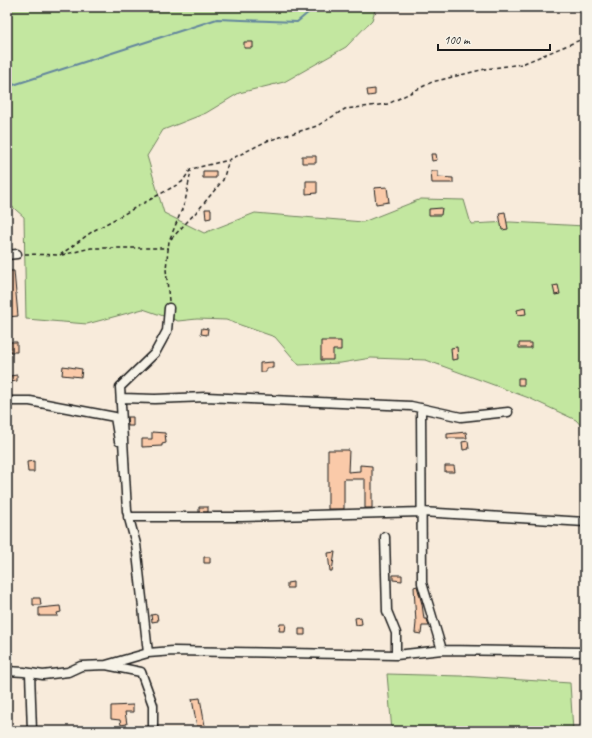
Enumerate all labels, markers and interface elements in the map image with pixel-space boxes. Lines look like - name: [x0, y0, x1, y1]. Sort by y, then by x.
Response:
- scale bar: [438, 26, 550, 52]
- text: 100 m: [444, 32, 471, 48]

